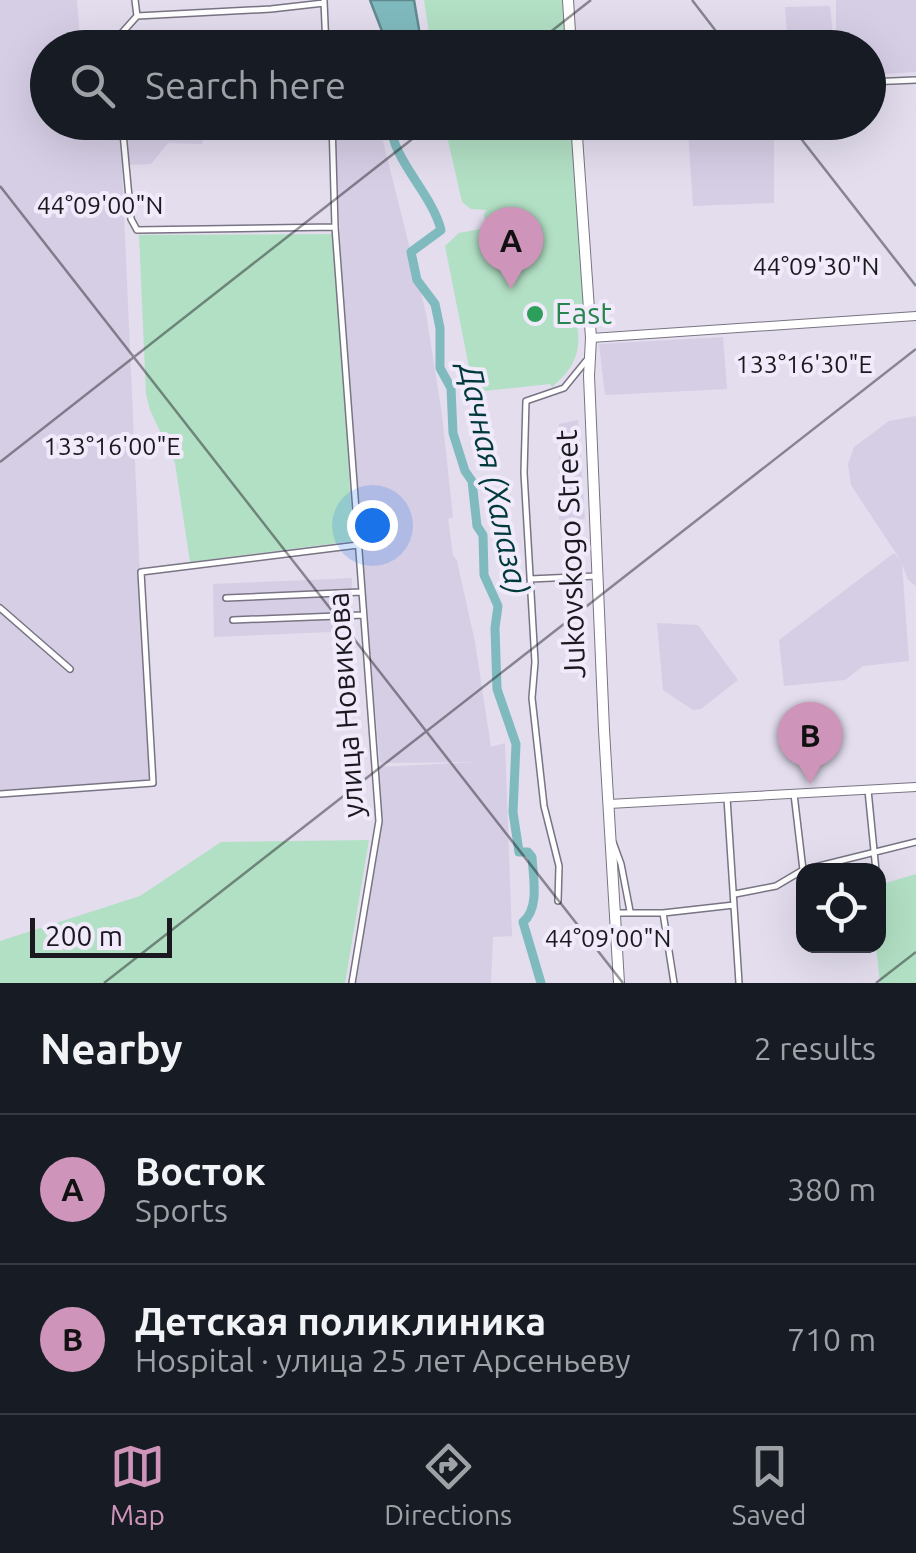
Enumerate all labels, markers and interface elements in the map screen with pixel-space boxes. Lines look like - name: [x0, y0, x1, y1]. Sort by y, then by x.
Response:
- search box: [30, 30, 886, 140]
- icon: search: [65, 58, 120, 113]
- text: Search here: [145, 64, 346, 106]
- text: 44°09'00"N: [37, 191, 163, 219]
- pin: A: [478, 206, 544, 289]
- text: 44°09'30"N: [753, 252, 879, 280]
- place label: East: [555, 296, 612, 330]
- marker: East: [524, 303, 546, 325]
- text: 133°16'30"E: [736, 350, 872, 378]
- water label: Дачная (Халаза): [452, 357, 537, 598]
- street label: Jukovskogo Street: [549, 429, 591, 679]
- text: 133°16'00"E: [44, 432, 180, 460]
- your location: [347, 500, 398, 551]
- street label: улица Новикова: [320, 591, 370, 819]
- pin: B: [778, 702, 842, 784]
- map controls: [796, 863, 886, 953]
- button: locate: [796, 863, 886, 953]
- scale bar: [30, 913, 172, 958]
- text: 200 m: [45, 920, 123, 951]
- text: 44°09'00"N: [545, 924, 671, 952]
- text: Nearby: [40, 1025, 183, 1072]
- text: 2 results: [754, 1030, 876, 1066]
- text: Восток: [135, 1150, 266, 1192]
- text: A: [61, 1171, 84, 1207]
- text: 380 m: [787, 1171, 876, 1207]
- text: Sports: [135, 1192, 228, 1228]
- text: Детская поликлиника: [135, 1300, 546, 1342]
- text: B: [62, 1321, 83, 1357]
- text: 710 m: [787, 1321, 876, 1357]
- text: Hospital · улица 25 лет Арсеньеву: [135, 1342, 631, 1378]
- tab: Map: [110, 1439, 165, 1530]
- tab: Directions: [384, 1439, 512, 1530]
- tab: Saved: [732, 1439, 806, 1530]

